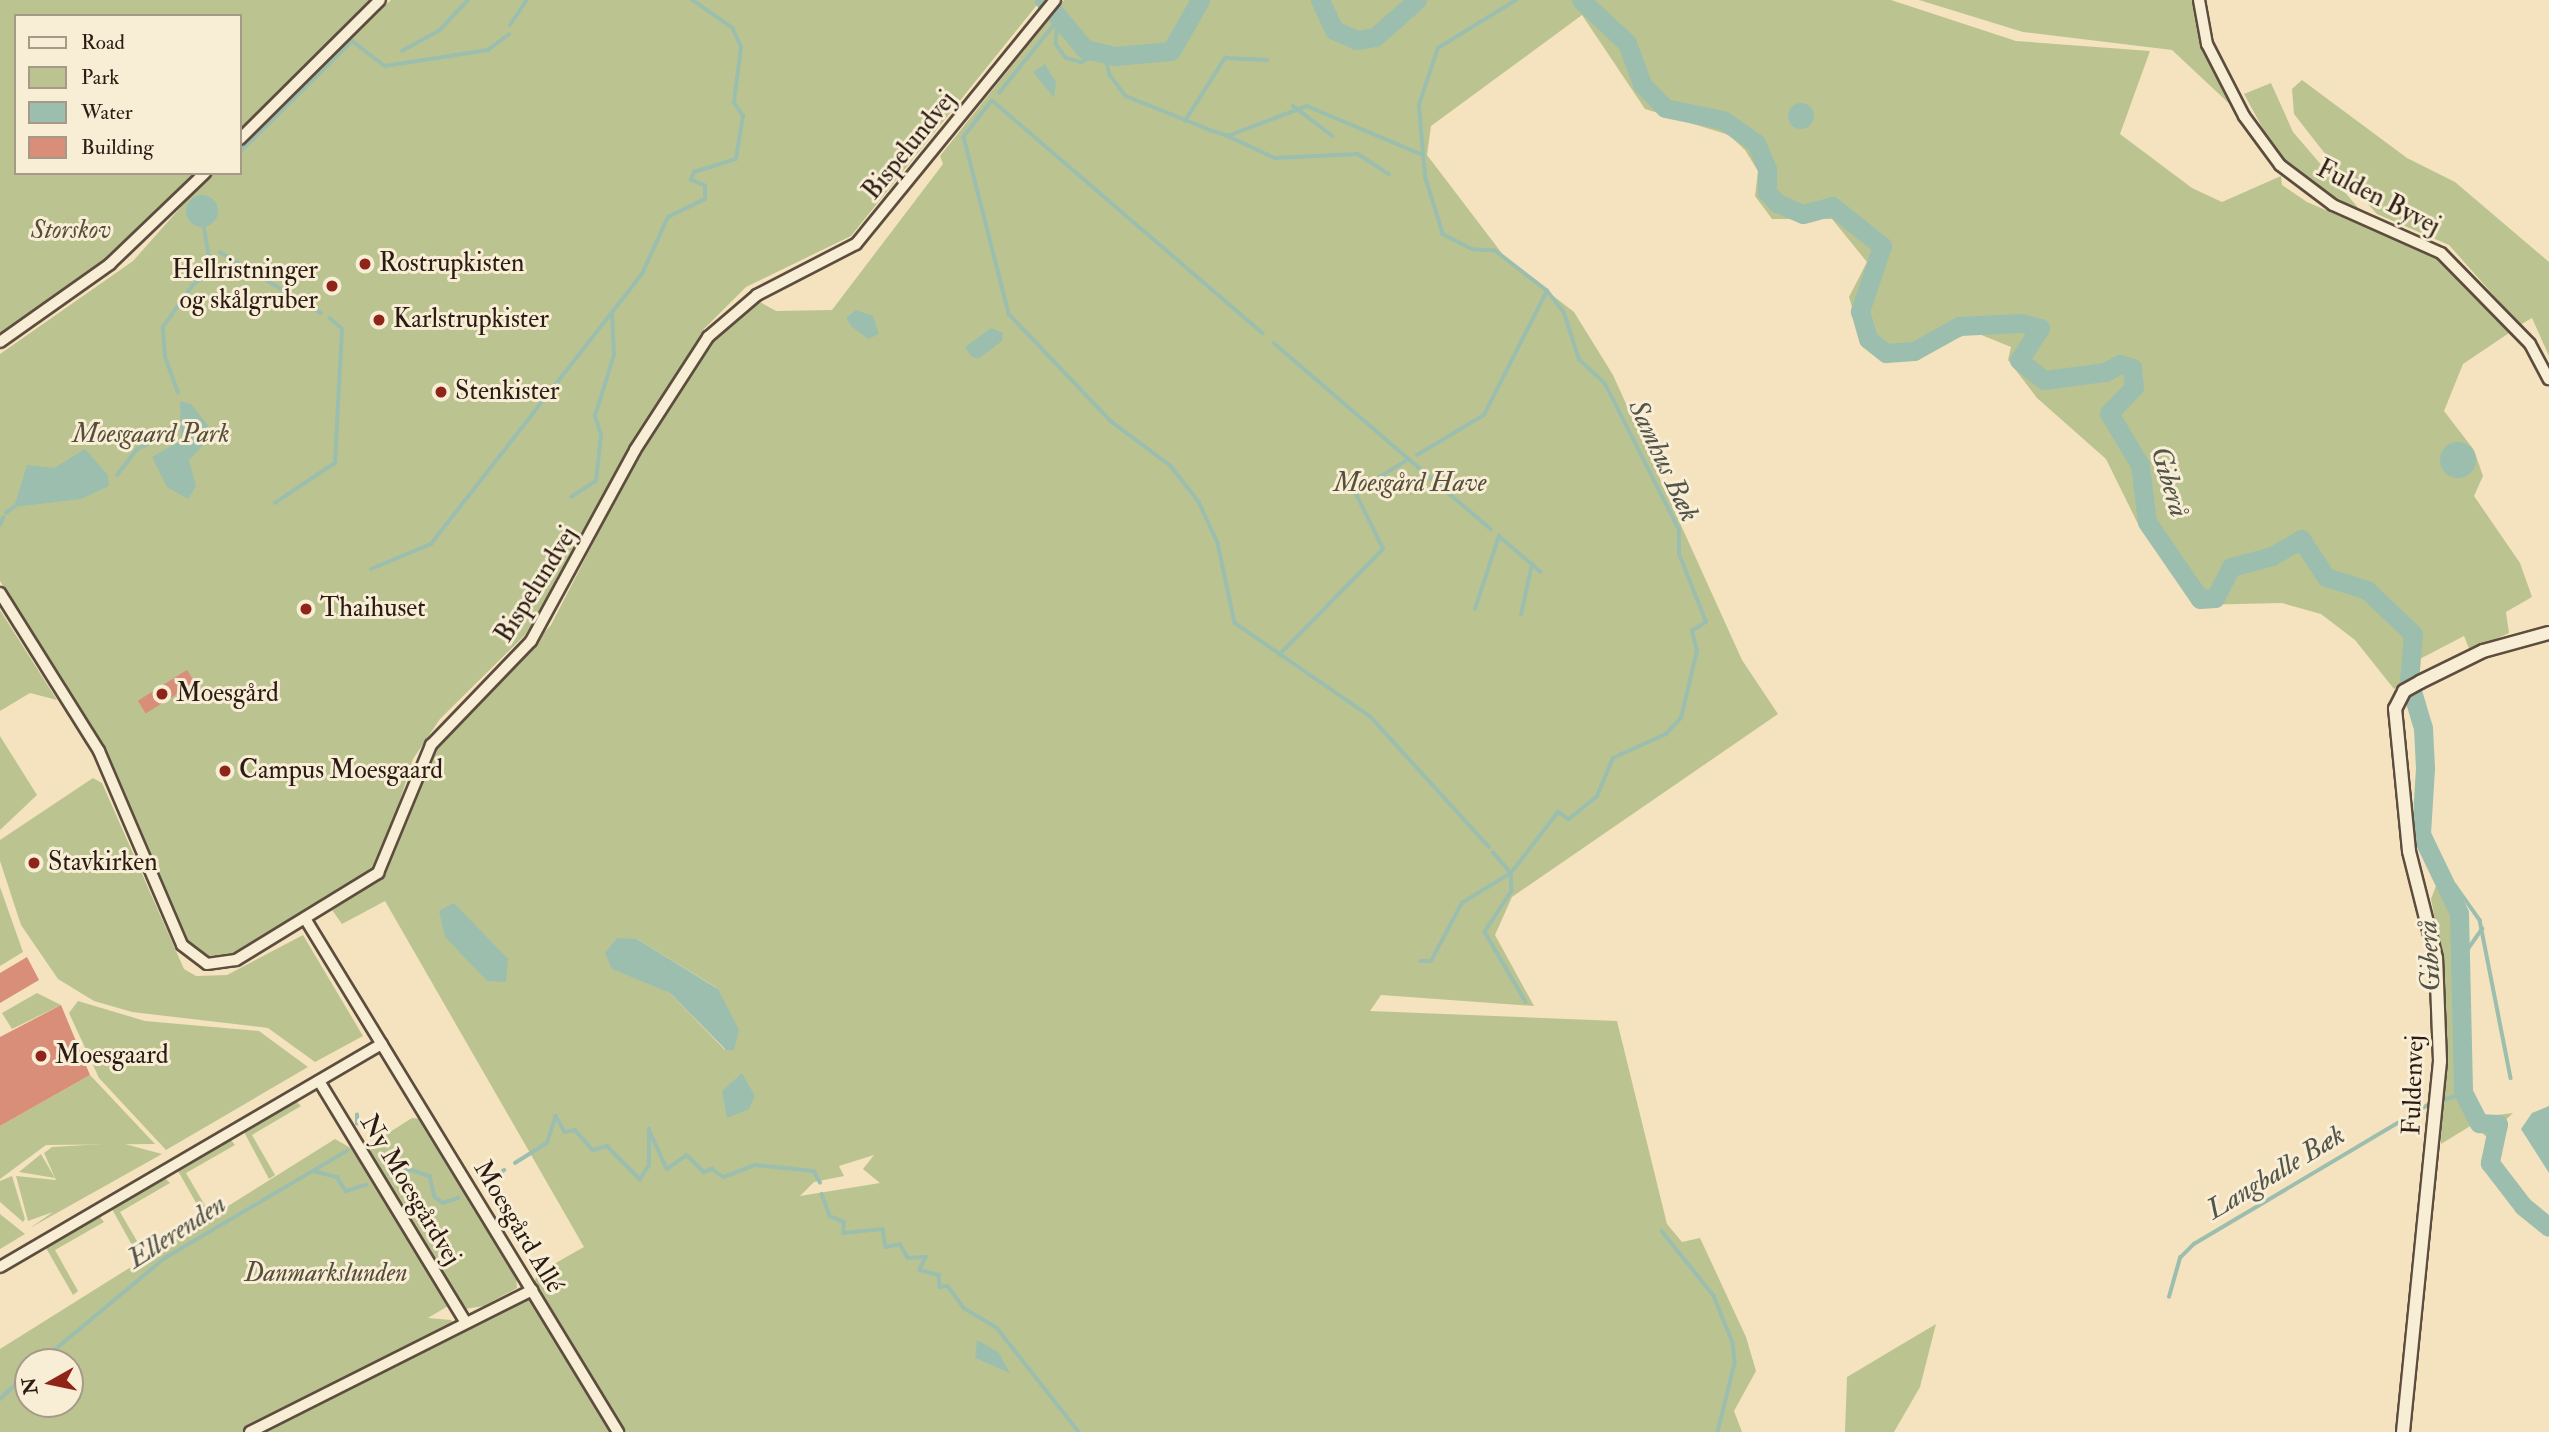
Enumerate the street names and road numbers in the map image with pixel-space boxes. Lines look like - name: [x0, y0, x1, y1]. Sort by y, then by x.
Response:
- street label: Bispelundvej: [857, 85, 963, 207]
- street label: Fulden Byvej: [2311, 154, 2445, 242]
- street label: Bispelundvej: [489, 521, 585, 649]
- street label: Fuldenvej: [2397, 1034, 2431, 1136]
- street label: Ny Moesgårdvej: [353, 1109, 467, 1271]
- street label: Moesgård Allé: [466, 1155, 570, 1299]

